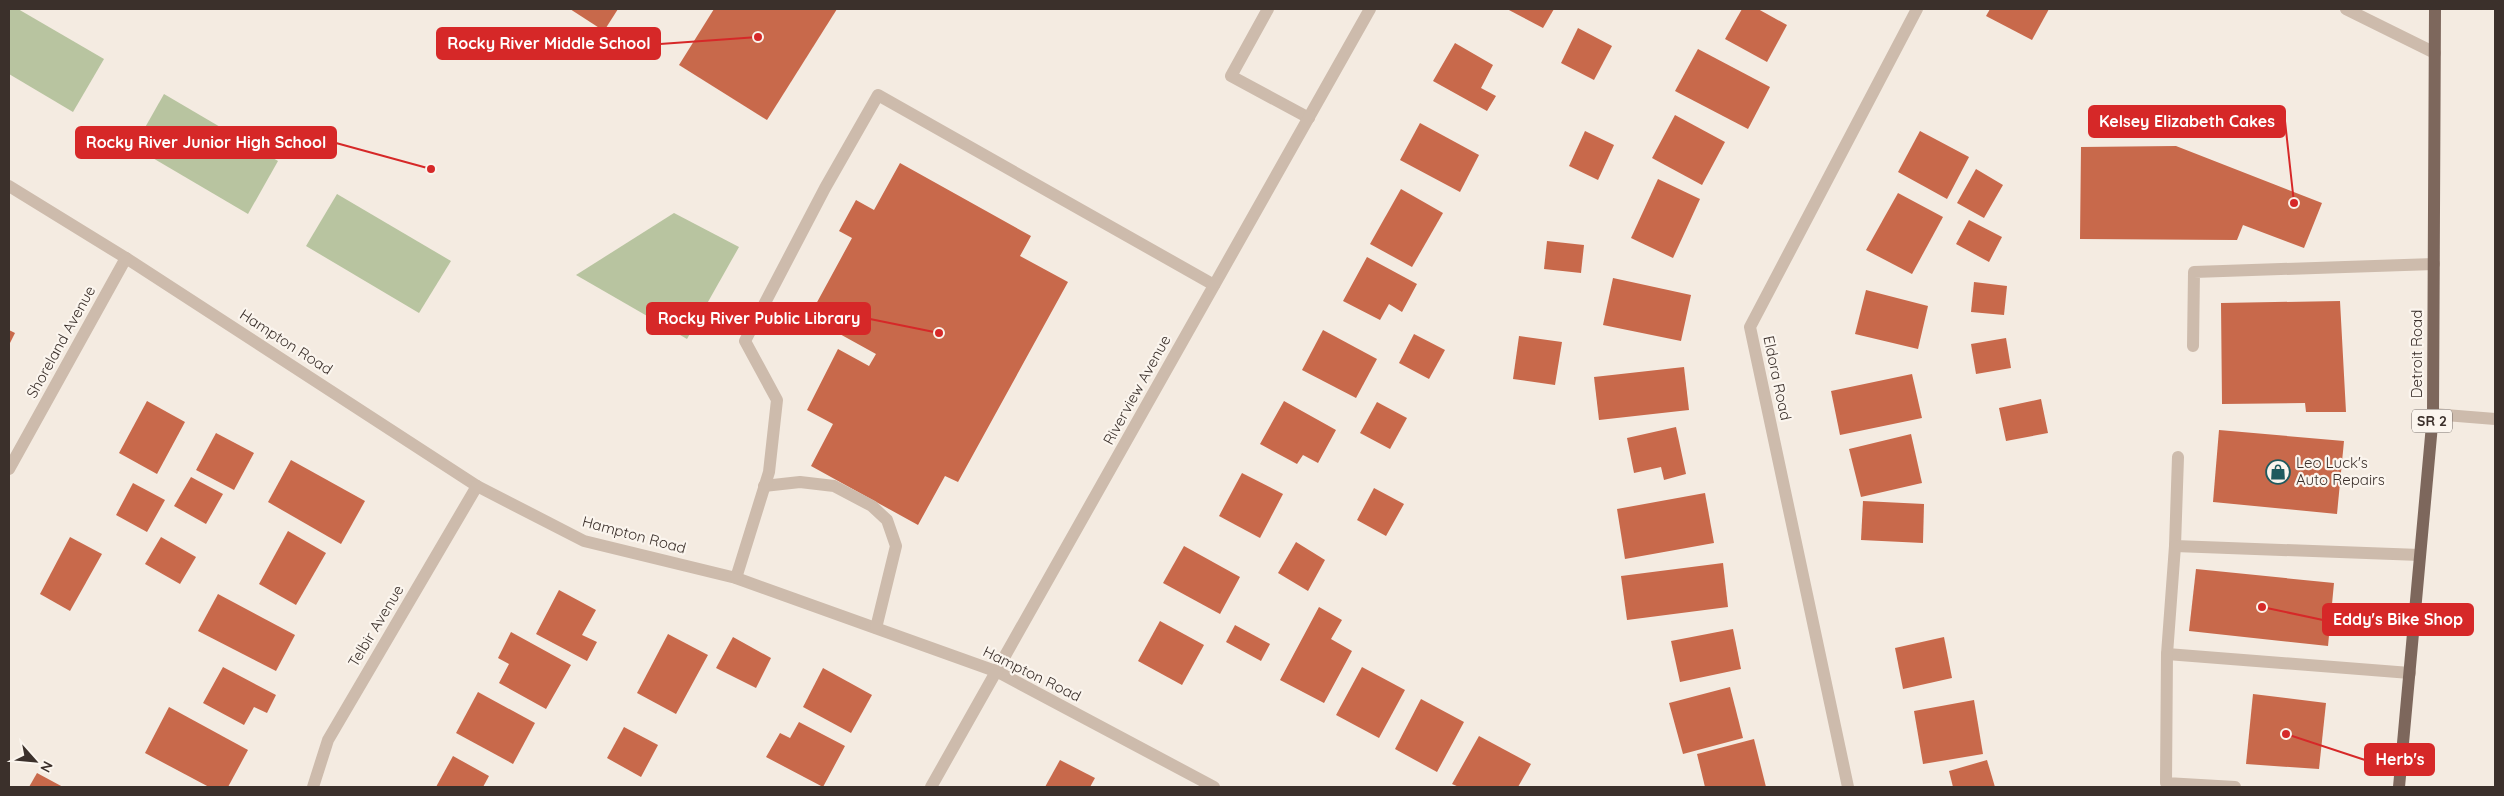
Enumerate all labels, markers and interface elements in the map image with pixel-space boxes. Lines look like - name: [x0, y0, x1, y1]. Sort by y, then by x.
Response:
- callout: Rocky River Middle School: [437, 28, 660, 59]
- text: Rocky River Middle School: [447, 33, 651, 53]
- callout: Kelsey Elizabeth Cakes: [2089, 106, 2285, 137]
- text: Kelsey Elizabeth Cakes: [2099, 111, 2275, 131]
- callout: Rocky River Junior High School: [76, 127, 336, 158]
- text: Rocky River Junior High School: [86, 132, 326, 152]
- street label: Shoreland Avenue: [22, 282, 99, 401]
- callout: Rocky River Public Library: [647, 303, 870, 334]
- street label: Hampton Road: [236, 305, 336, 379]
- text: Rocky River Public Library: [658, 308, 860, 328]
- street label: Detroit Road: [2407, 310, 2426, 398]
- street label: Riverview Avenue: [1099, 332, 1175, 448]
- street label: Eldora Road: [1759, 334, 1796, 422]
- road number: SR 2: [2412, 410, 2452, 432]
- place label: Leo Luck's Auto Repairs: [2296, 453, 2385, 489]
- shop icon: Leo Luck's Auto Repairs: [2265, 459, 2291, 485]
- street label: Hampton Road: [580, 512, 688, 558]
- street label: Telbir Avenue: [344, 581, 408, 670]
- callout: Eddy's Bike Shop: [2323, 604, 2473, 635]
- text: Eddy's Bike Shop: [2333, 609, 2463, 629]
- street label: Hampton Road: [980, 642, 1084, 705]
- north arrow: [10, 736, 60, 786]
- callout: Herb's: [2365, 744, 2434, 775]
- text: Herb's: [2375, 749, 2425, 769]
- text: N: [36, 758, 57, 776]

